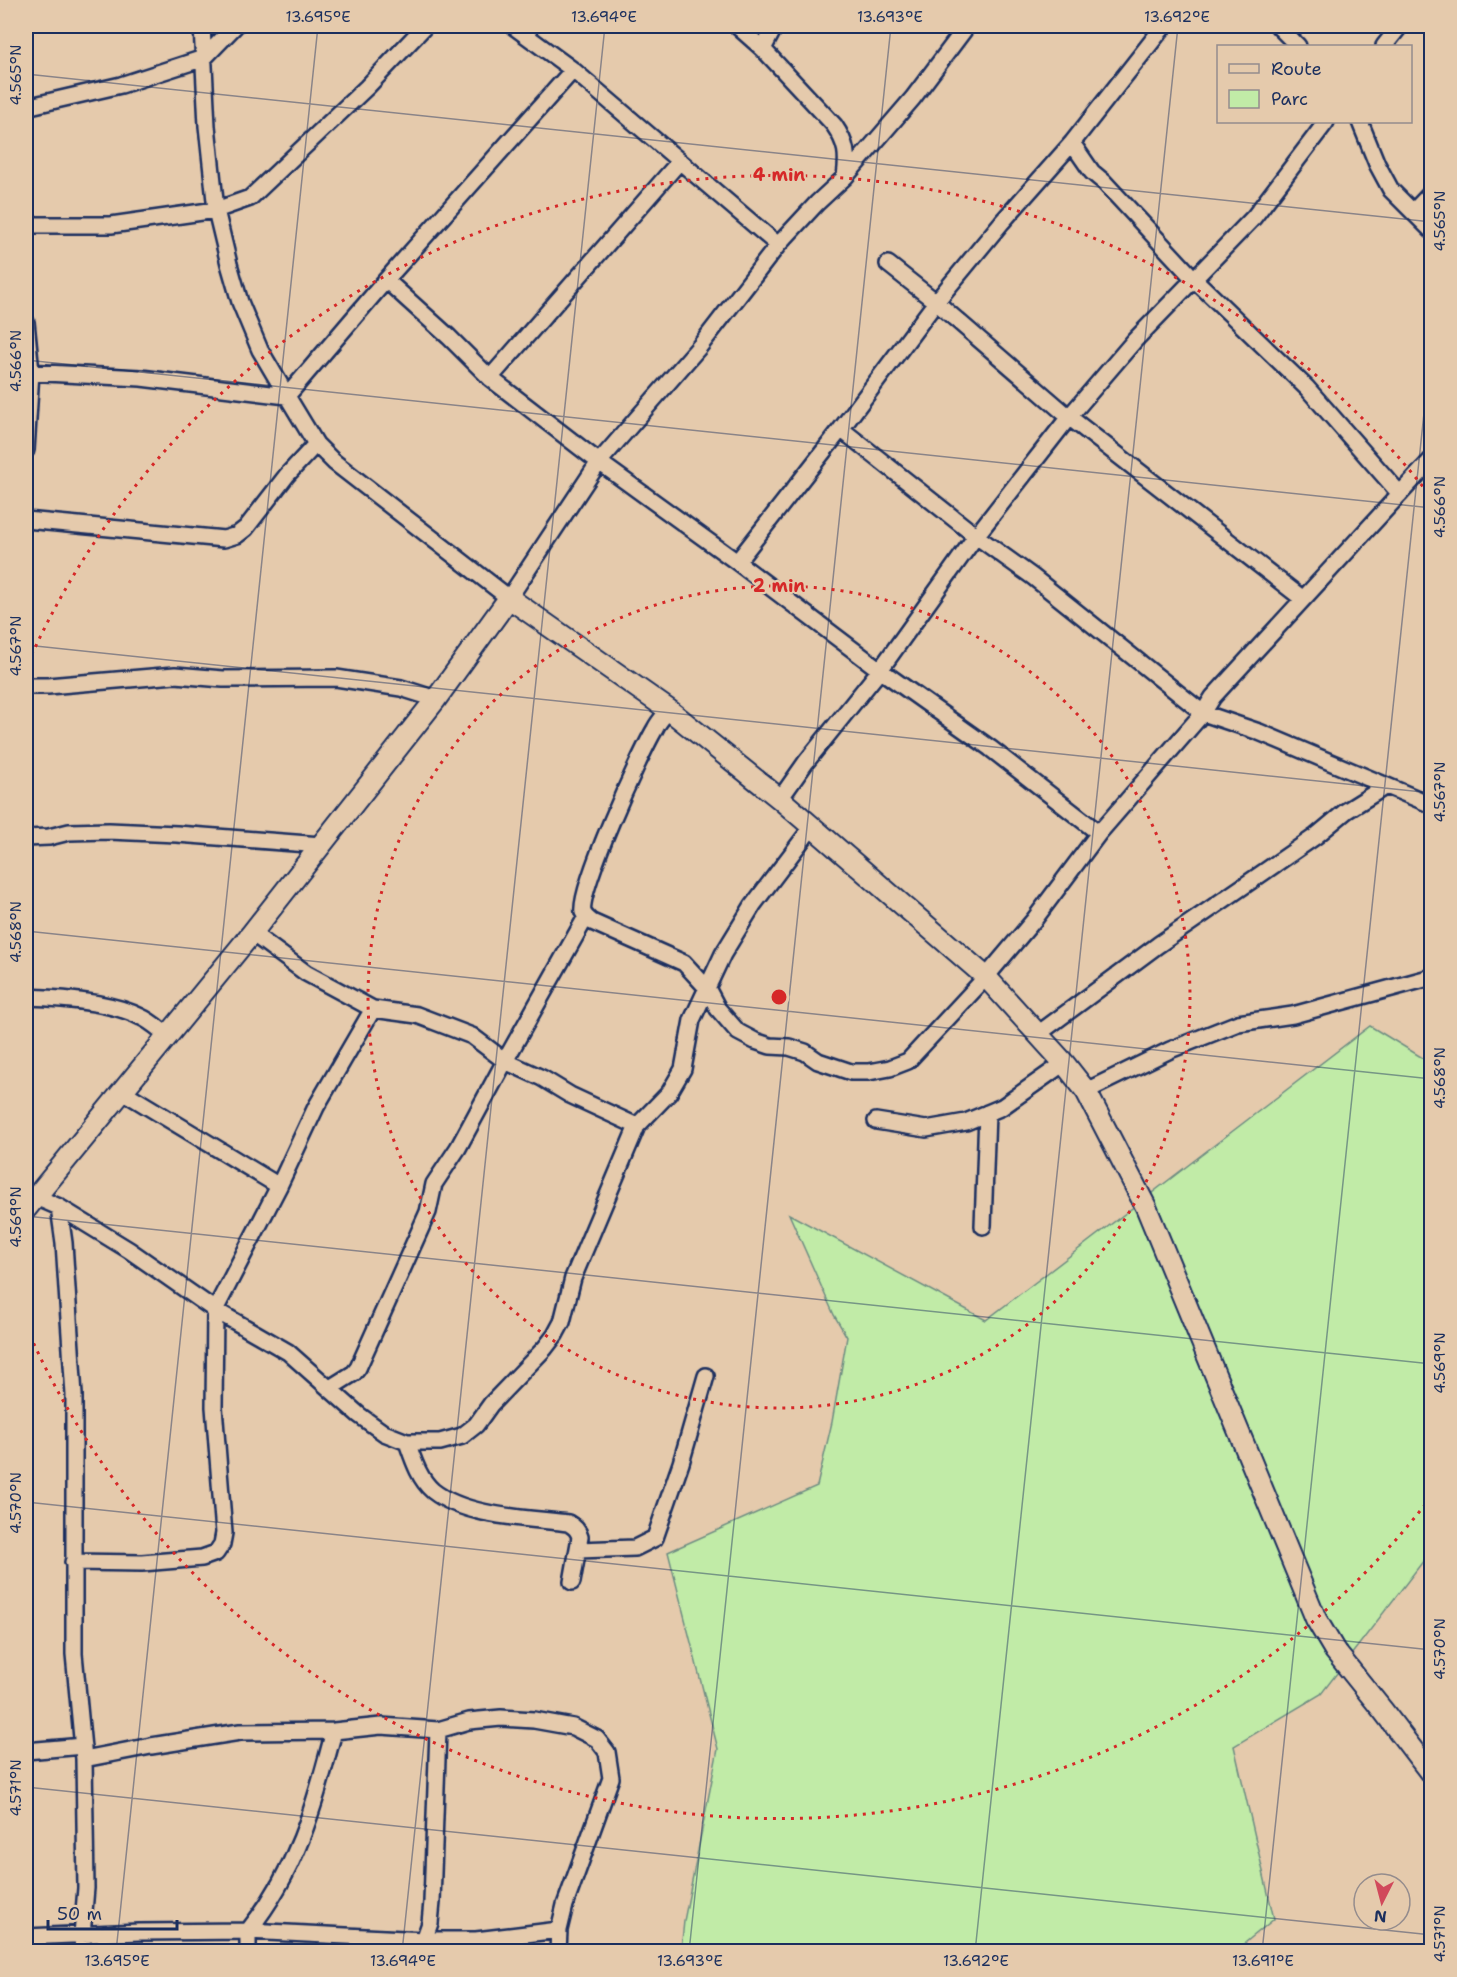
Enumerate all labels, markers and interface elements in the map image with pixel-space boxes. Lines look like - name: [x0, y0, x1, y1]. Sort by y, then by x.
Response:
- text: 13.695°E: [285, 7, 351, 27]
- text: 13.694°E: [571, 7, 637, 27]
- text: 13.693°E: [857, 7, 923, 27]
- text: 13.692°E: [1144, 7, 1210, 27]
- text: 4.565°N: [6, 45, 26, 105]
- legend: [1217, 45, 1412, 123]
- text: Route: [1271, 57, 1322, 81]
- text: Parc: [1271, 87, 1308, 111]
- text: 4 min: [753, 163, 805, 187]
- text: 4.565°N: [1430, 191, 1450, 251]
- text: 4.566°N: [6, 330, 26, 392]
- text: 4.566°N: [1430, 476, 1450, 538]
- text: 2 min: [753, 574, 805, 598]
- text: 4.567°N: [6, 616, 26, 677]
- text: 4.567°N: [1430, 762, 1450, 823]
- text: 4.568°N: [6, 901, 26, 963]
- centre of rings: [769, 987, 789, 1007]
- text: 4.568°N: [1430, 1047, 1450, 1109]
- text: 4.569°N: [6, 1186, 26, 1248]
- text: 4.569°N: [1430, 1332, 1450, 1394]
- text: 4.570°N: [6, 1472, 26, 1534]
- text: 4.570°N: [1430, 1618, 1450, 1680]
- text: 4.571°N: [6, 1759, 26, 1817]
- north arrow: [1352, 1872, 1412, 1932]
- scale bar: [48, 1893, 177, 1931]
- text: 50 m: [57, 1902, 102, 1926]
- text: N: [1373, 1905, 1388, 1928]
- text: 4.571°N: [1430, 1905, 1450, 1963]
- text: 13.695°E: [84, 1951, 150, 1971]
- text: 13.694°E: [370, 1951, 436, 1971]
- text: 13.693°E: [657, 1951, 723, 1971]
- text: 13.692°E: [943, 1951, 1009, 1971]
- text: 13.691°E: [1232, 1951, 1294, 1971]

